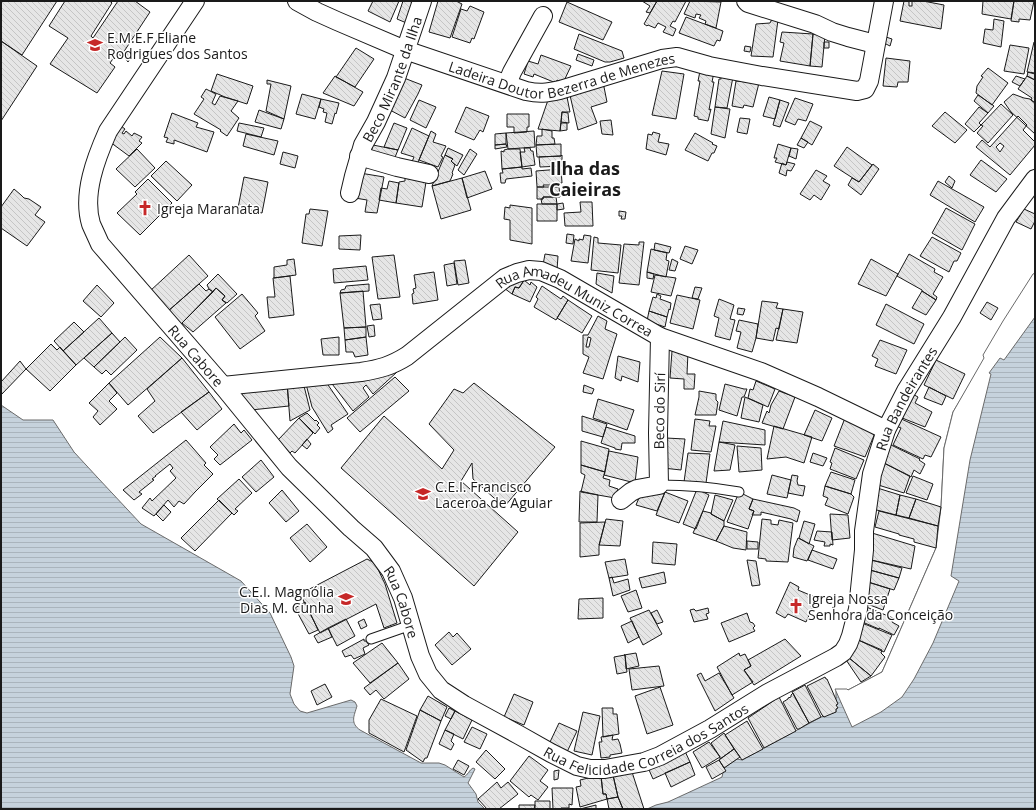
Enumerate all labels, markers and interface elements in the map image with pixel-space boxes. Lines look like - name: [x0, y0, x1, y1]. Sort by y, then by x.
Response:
- street label: Beco Mirante da Ilha: [357, 14, 426, 145]
- place label: E.M.E.F Eliane Rodrigues dos Santos: [107, 28, 248, 63]
- school or university icon: E.M.E.F Eliane Rodrigues dos Santos: [86, 36, 104, 54]
- text: Ladeira Doutor Bezerra de Menezes: [446, 48, 676, 102]
- street label: Ladeira Doutor Bezerra de Menezes: [445, 50, 679, 70]
- district label: Ilha das Caieiras: [549, 156, 621, 201]
- church icon: Igreja Maranata: [136, 199, 154, 217]
- place label: Igreja Maranata: [157, 199, 260, 218]
- street label: Rua Amadeu Muniz Correa: [491, 260, 657, 341]
- street label: Rua Cabore: [164, 320, 228, 390]
- street label: Rua Bandeirantes: [871, 342, 941, 453]
- street label: Beco do Sirí: [648, 372, 669, 449]
- place label: C.E.I. Francisco Laceroa de Aguiar: [435, 477, 553, 512]
- school or university icon: C.E.I. Francisco Laceroa de Aguiar: [414, 485, 432, 503]
- street label: Rua Cabore: [380, 561, 424, 640]
- place label: C.E.I. Magnólia Dias M. Cunha: [239, 582, 334, 617]
- place label: Igreja Nossa Senhora da Conceição: [808, 589, 953, 624]
- school or university icon: C.E.I. Magnólia Dias M. Cunha: [337, 590, 355, 608]
- church icon: Igreja Nossa Senhora da Conceição: [787, 597, 805, 615]
- street label: Rua Felicidade Correia dos Santos: [541, 698, 752, 779]

